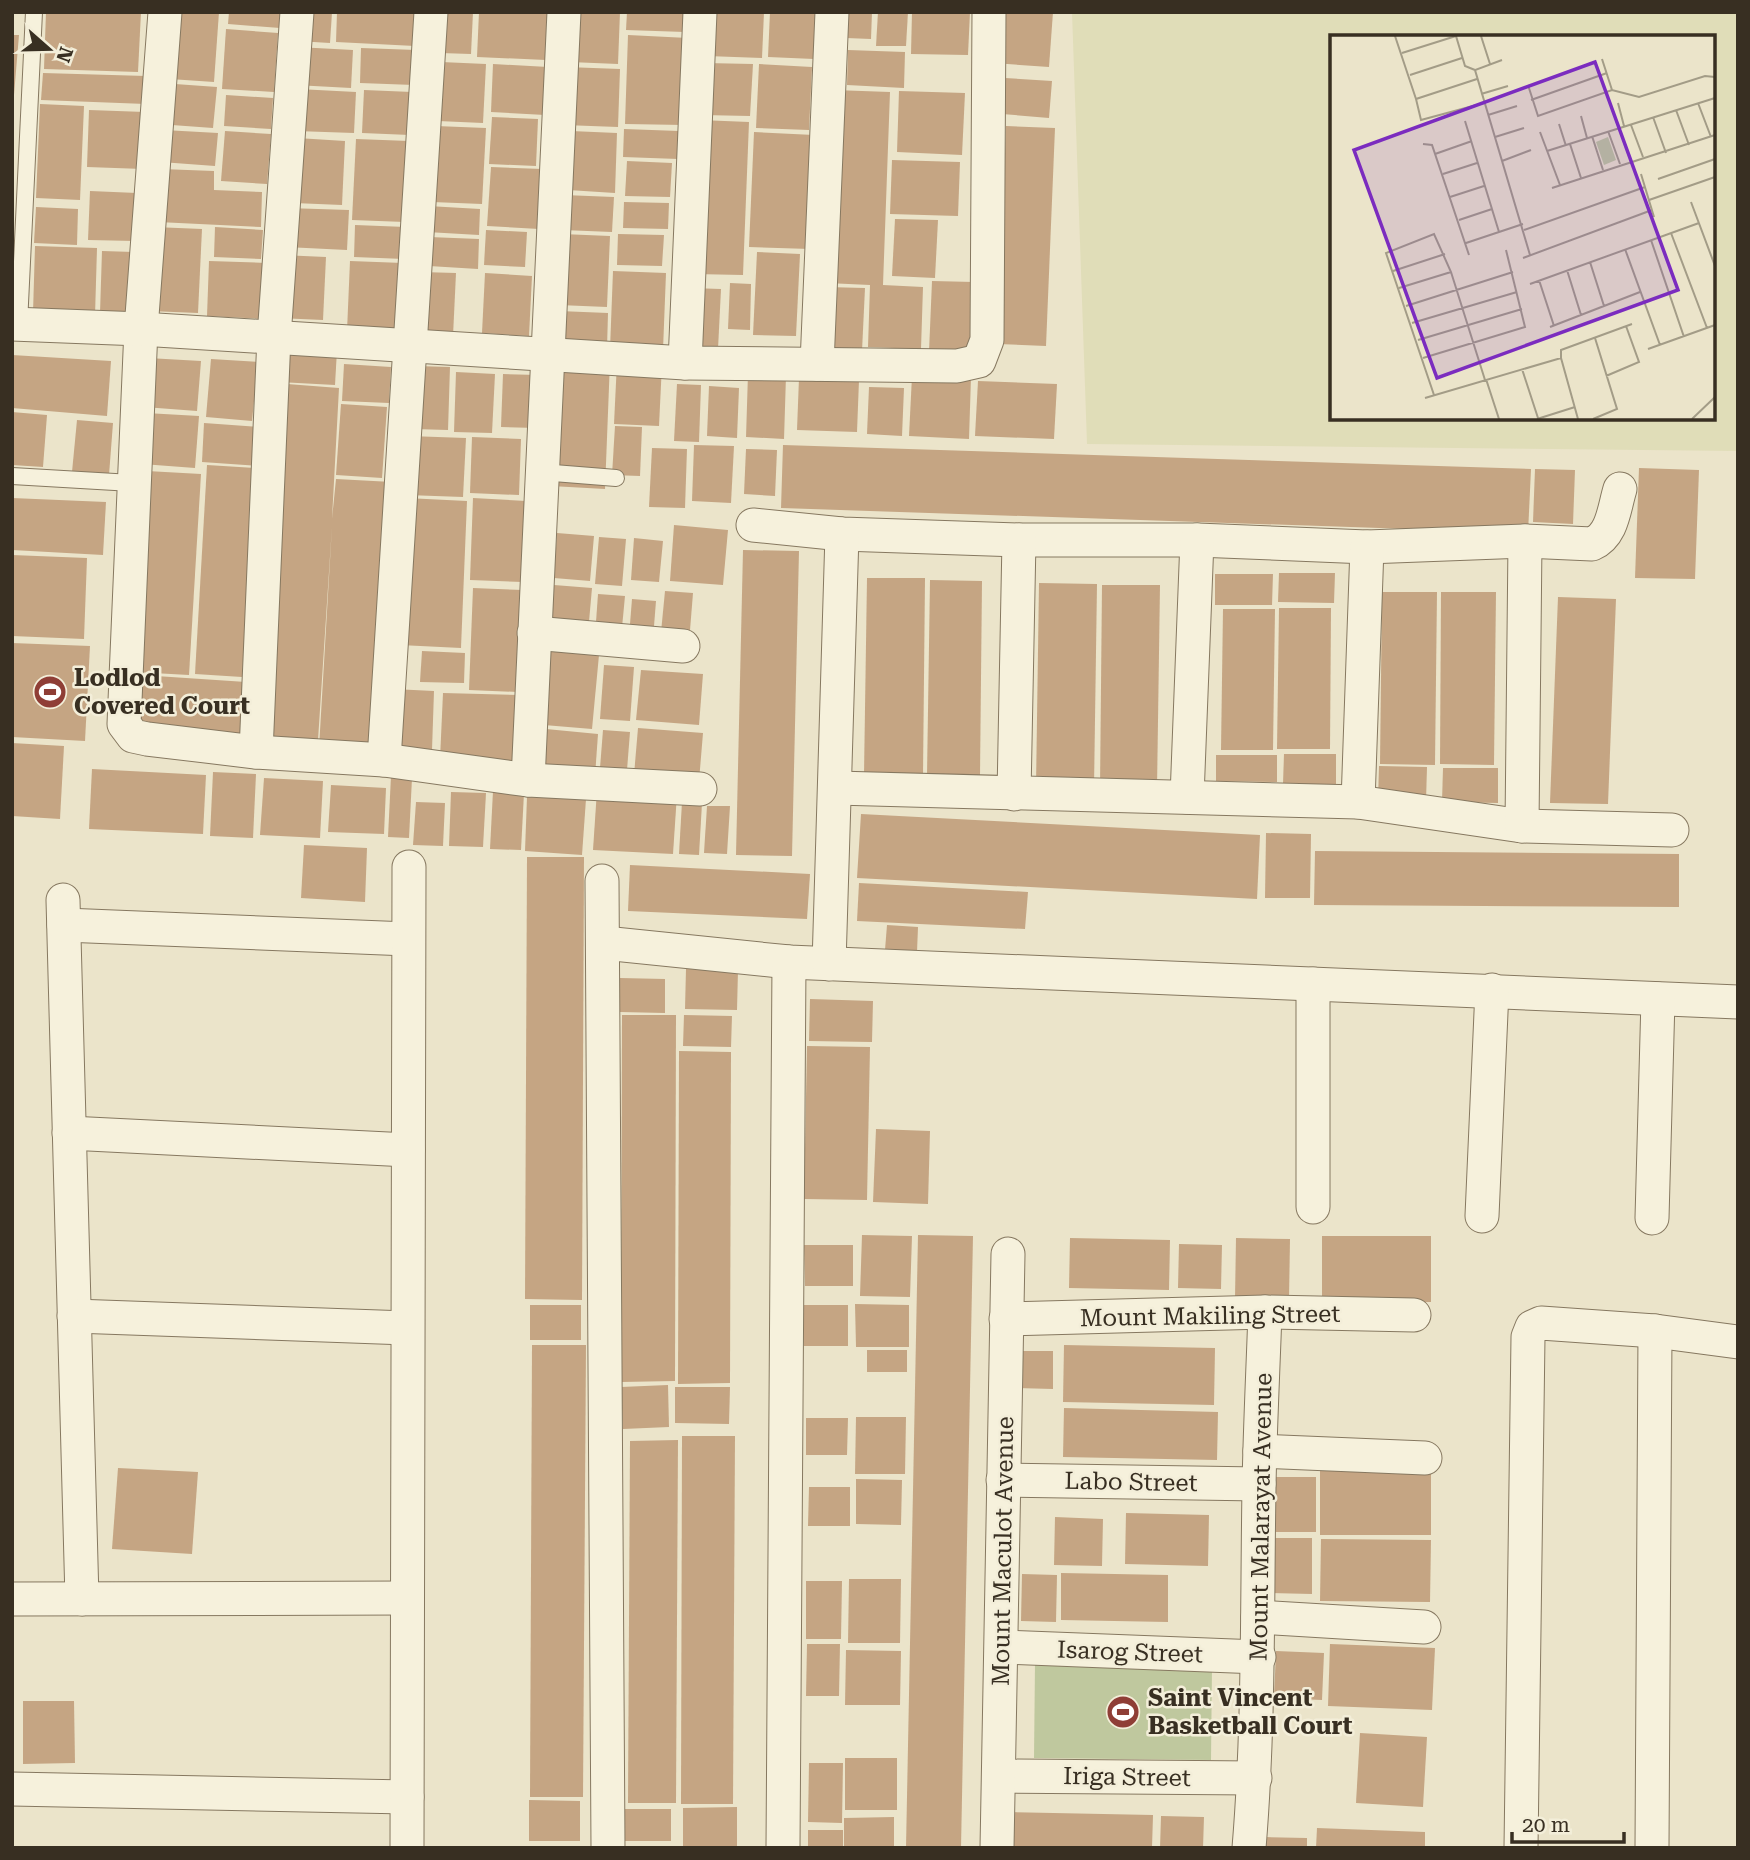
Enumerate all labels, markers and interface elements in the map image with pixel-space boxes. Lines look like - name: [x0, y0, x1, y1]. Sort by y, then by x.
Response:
- north arrow: [14, 14, 84, 84]
- inset map: [1330, 35, 1715, 420]
- text: N: [51, 44, 78, 66]
- place label: Lodlod Covered Court: [74, 664, 250, 720]
- sports icon: Lodlod Covered Court: [31, 673, 69, 711]
- street label: Mount Makiling Street: [1080, 1300, 1340, 1332]
- street label: Mount Malarayat Avenue: [1244, 1373, 1278, 1661]
- street label: Mount Maculot Avenue: [987, 1416, 1019, 1686]
- street label: Labo Street: [1064, 1467, 1198, 1497]
- street label: Isarog Street: [1057, 1635, 1204, 1669]
- place label: Saint Vincent Basketball Court: [1148, 1684, 1353, 1740]
- sports icon: Saint Vincent Basketball Court: [1104, 1693, 1142, 1731]
- street label: Iriga Street: [1063, 1762, 1191, 1792]
- scale bar: [1512, 1800, 1624, 1844]
- text: 20 m: [1522, 1813, 1570, 1837]

